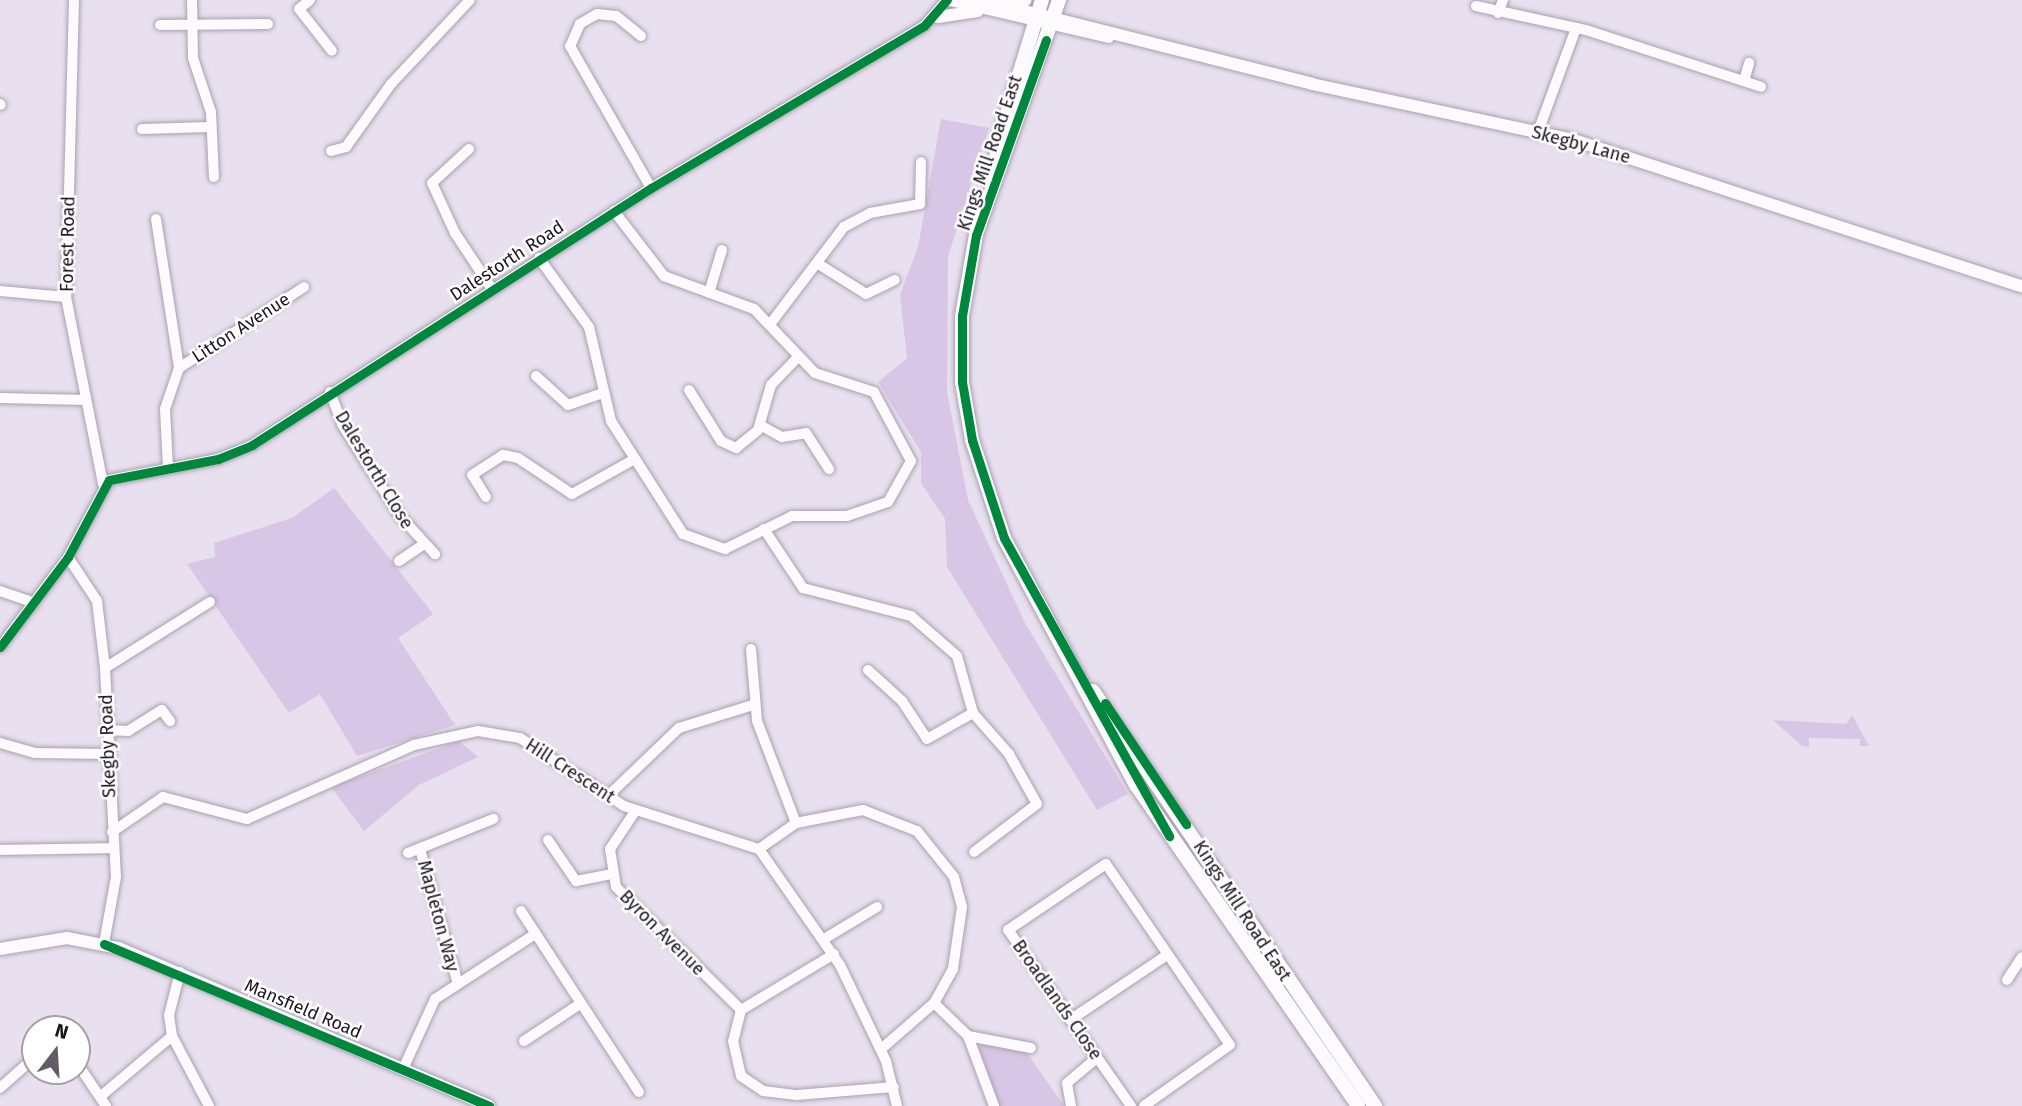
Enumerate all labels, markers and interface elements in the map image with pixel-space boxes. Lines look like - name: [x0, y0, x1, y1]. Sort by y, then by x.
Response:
- street label: Kings Mill Road East: [953, 72, 1027, 234]
- street label: Skegby Lane: [1529, 121, 1633, 169]
- street label: Forest Road: [56, 196, 80, 292]
- street label: Dalestorth Road: [446, 216, 568, 306]
- street label: Litton Avenue: [188, 288, 294, 368]
- street label: Dalestorth Close: [330, 407, 418, 533]
- street label: Skegby Road: [95, 694, 121, 798]
- street label: Hill Crescent: [521, 734, 619, 808]
- street label: Kings Mill Road East: [1188, 837, 1296, 985]
- street label: Mapleton Way: [413, 858, 463, 974]
- street label: Byron Avenue: [615, 886, 709, 980]
- street label: Broadlands Close: [1008, 936, 1106, 1064]
- street label: Mansfield Road: [241, 975, 365, 1043]
- north arrow: [21, 1015, 91, 1085]
- text: N: [52, 1019, 71, 1044]

